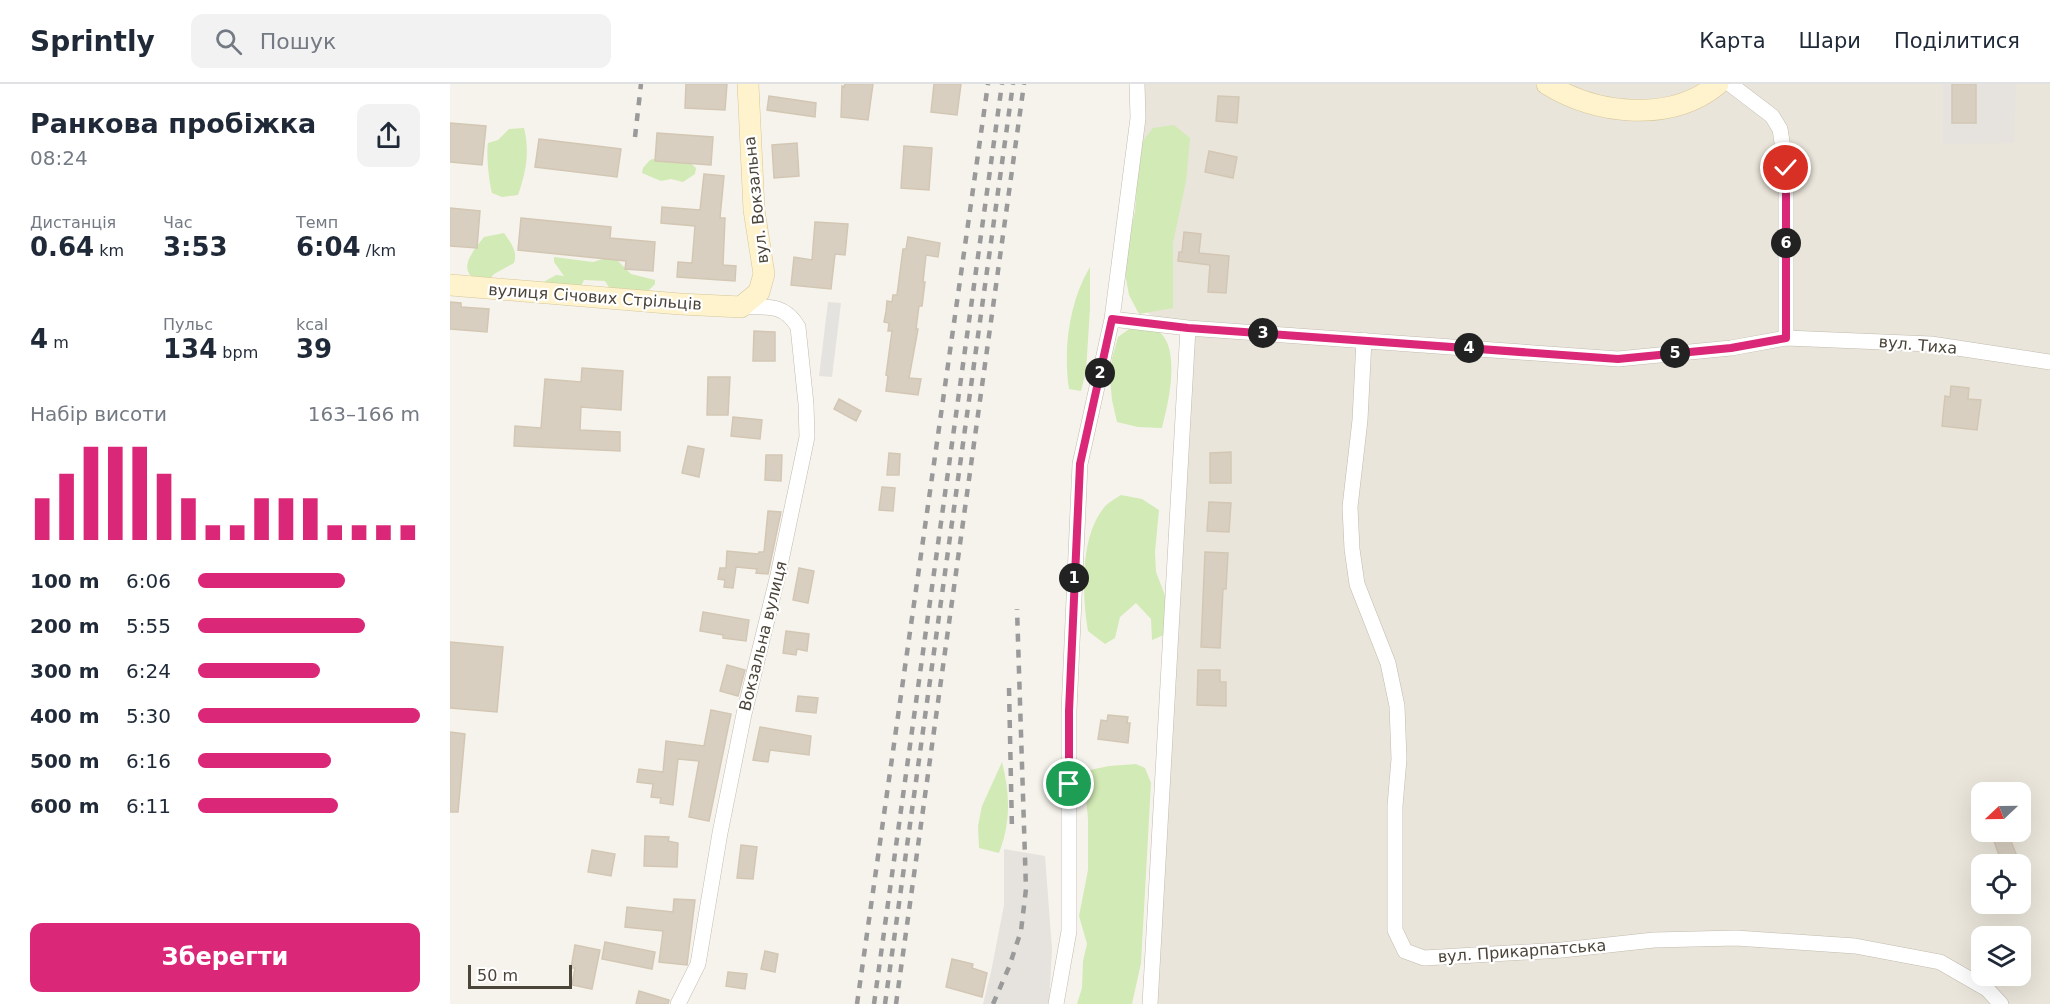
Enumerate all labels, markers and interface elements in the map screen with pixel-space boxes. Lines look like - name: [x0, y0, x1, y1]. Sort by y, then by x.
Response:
- search box: [191, 14, 611, 68]
- text: Sprintly: [30, 25, 155, 58]
- icon: search: [212, 25, 245, 58]
- text: Пошук: [260, 29, 336, 54]
- text: Карта: [1699, 29, 1766, 53]
- text: Шари: [1799, 29, 1861, 53]
- text: Поділитися: [1894, 29, 2020, 53]
- button: share: [357, 104, 420, 167]
- text: Ранкова пробіжка: [30, 108, 316, 139]
- street label: вул. Вокзальна: [740, 135, 772, 265]
- pin: [1760, 142, 1811, 193]
- text: 08:24: [30, 146, 88, 170]
- icon: check: [1769, 151, 1802, 184]
- text: Дистанція: [30, 213, 116, 232]
- text: Час: [163, 213, 193, 232]
- text: Темп: [296, 213, 338, 232]
- pin: 6: [1771, 228, 1801, 258]
- text: 0.64: [30, 232, 94, 262]
- text: 3:53: [163, 232, 228, 262]
- text: 6:04: [296, 232, 361, 262]
- text: 6: [1780, 233, 1792, 252]
- text: km: [94, 241, 124, 260]
- text: /km: [361, 241, 396, 260]
- street label: вулиця Січових Стрільців: [488, 280, 702, 314]
- text: Пульс: [163, 315, 213, 334]
- text: kcal: [296, 315, 328, 334]
- pin: 3: [1248, 318, 1278, 348]
- text: 3: [1257, 323, 1269, 342]
- text: 4: [30, 324, 48, 354]
- street label: вул. Тиха: [1878, 332, 1958, 358]
- text: m: [48, 333, 69, 352]
- pin: 4: [1454, 333, 1484, 363]
- text: 134: [163, 334, 217, 364]
- text: 39: [296, 334, 332, 364]
- text: 4: [1463, 338, 1475, 357]
- pin: 5: [1660, 338, 1690, 368]
- text: bpm: [217, 343, 258, 362]
- text: 5: [1669, 343, 1681, 362]
- pin: 2: [1085, 358, 1115, 388]
- text: 2: [1094, 363, 1106, 382]
- text: Набір висоти: [30, 402, 167, 426]
- text: 163–166 m: [308, 402, 420, 426]
- street label: Вокзальна вулиця: [735, 559, 791, 713]
- pin: 1: [1059, 563, 1089, 593]
- text: 1: [1068, 568, 1080, 587]
- text: 100 m: [30, 569, 100, 593]
- text: 6:06: [126, 569, 171, 593]
- text: 200 m: [30, 614, 100, 638]
- text: 5:55: [126, 614, 171, 638]
- text: 300 m: [30, 659, 100, 683]
- text: 6:24: [126, 659, 171, 683]
- text: 400 m: [30, 704, 100, 728]
- text: 5:30: [126, 704, 171, 728]
- text: 500 m: [30, 749, 100, 773]
- text: 6:16: [126, 749, 171, 773]
- pin: [1043, 758, 1094, 809]
- icon: arrive: [1052, 767, 1085, 800]
- north arrow: [1971, 782, 2031, 842]
- map controls: [1971, 782, 2031, 986]
- text: 600 m: [30, 794, 100, 818]
- text: 6:11: [126, 794, 171, 818]
- button: locate: [1971, 854, 2031, 914]
- button: Зберегти: [30, 923, 420, 992]
- button: layers: [1971, 926, 2031, 986]
- street label: вул. Прикарпатська: [1437, 936, 1607, 966]
- scale bar: [468, 962, 572, 990]
- text: 50 m: [477, 966, 518, 985]

